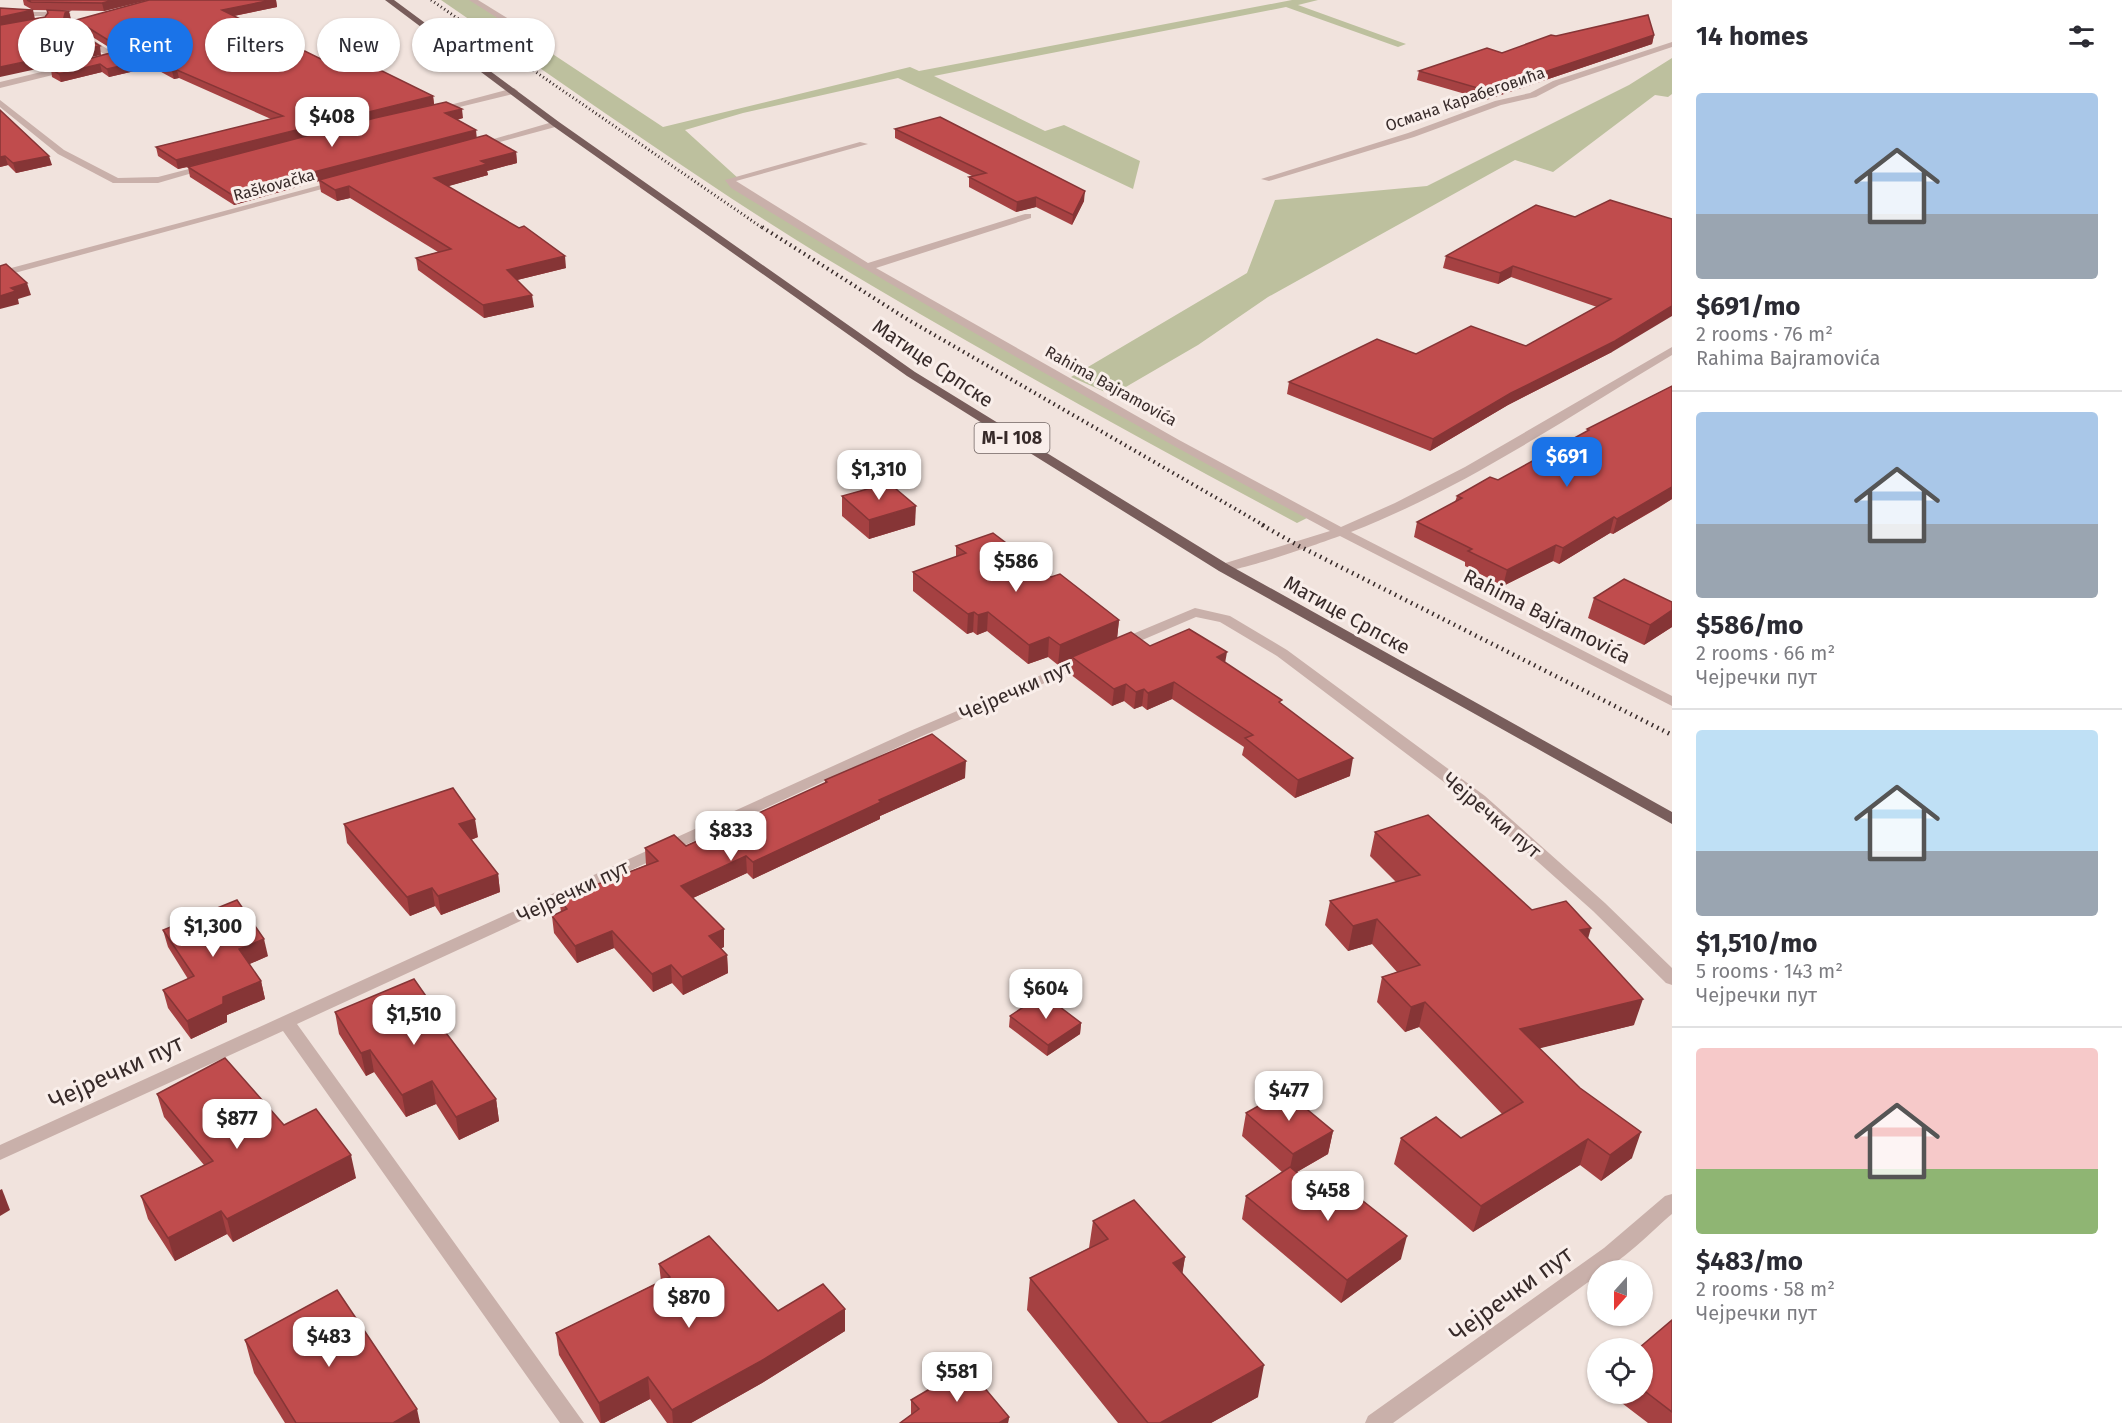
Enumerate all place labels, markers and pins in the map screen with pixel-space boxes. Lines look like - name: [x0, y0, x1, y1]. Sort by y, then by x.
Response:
- pin: $408: [296, 97, 368, 148]
- pin: $691: [1531, 437, 1603, 488]
- pin: $1,310: [830, 450, 928, 501]
- pin: $586: [980, 542, 1052, 593]
- pin: $833: [695, 811, 767, 862]
- pin: $1,300: [164, 907, 262, 958]
- pin: $604: [1010, 969, 1082, 1020]
- pin: $1,510: [365, 995, 463, 1046]
- pin: $477: [1253, 1071, 1325, 1122]
- pin: $877: [201, 1099, 273, 1150]
- pin: $458: [1292, 1171, 1364, 1222]
- pin: $870: [653, 1278, 725, 1329]
- pin: $483: [293, 1317, 365, 1368]
- pin: $581: [921, 1352, 993, 1403]

